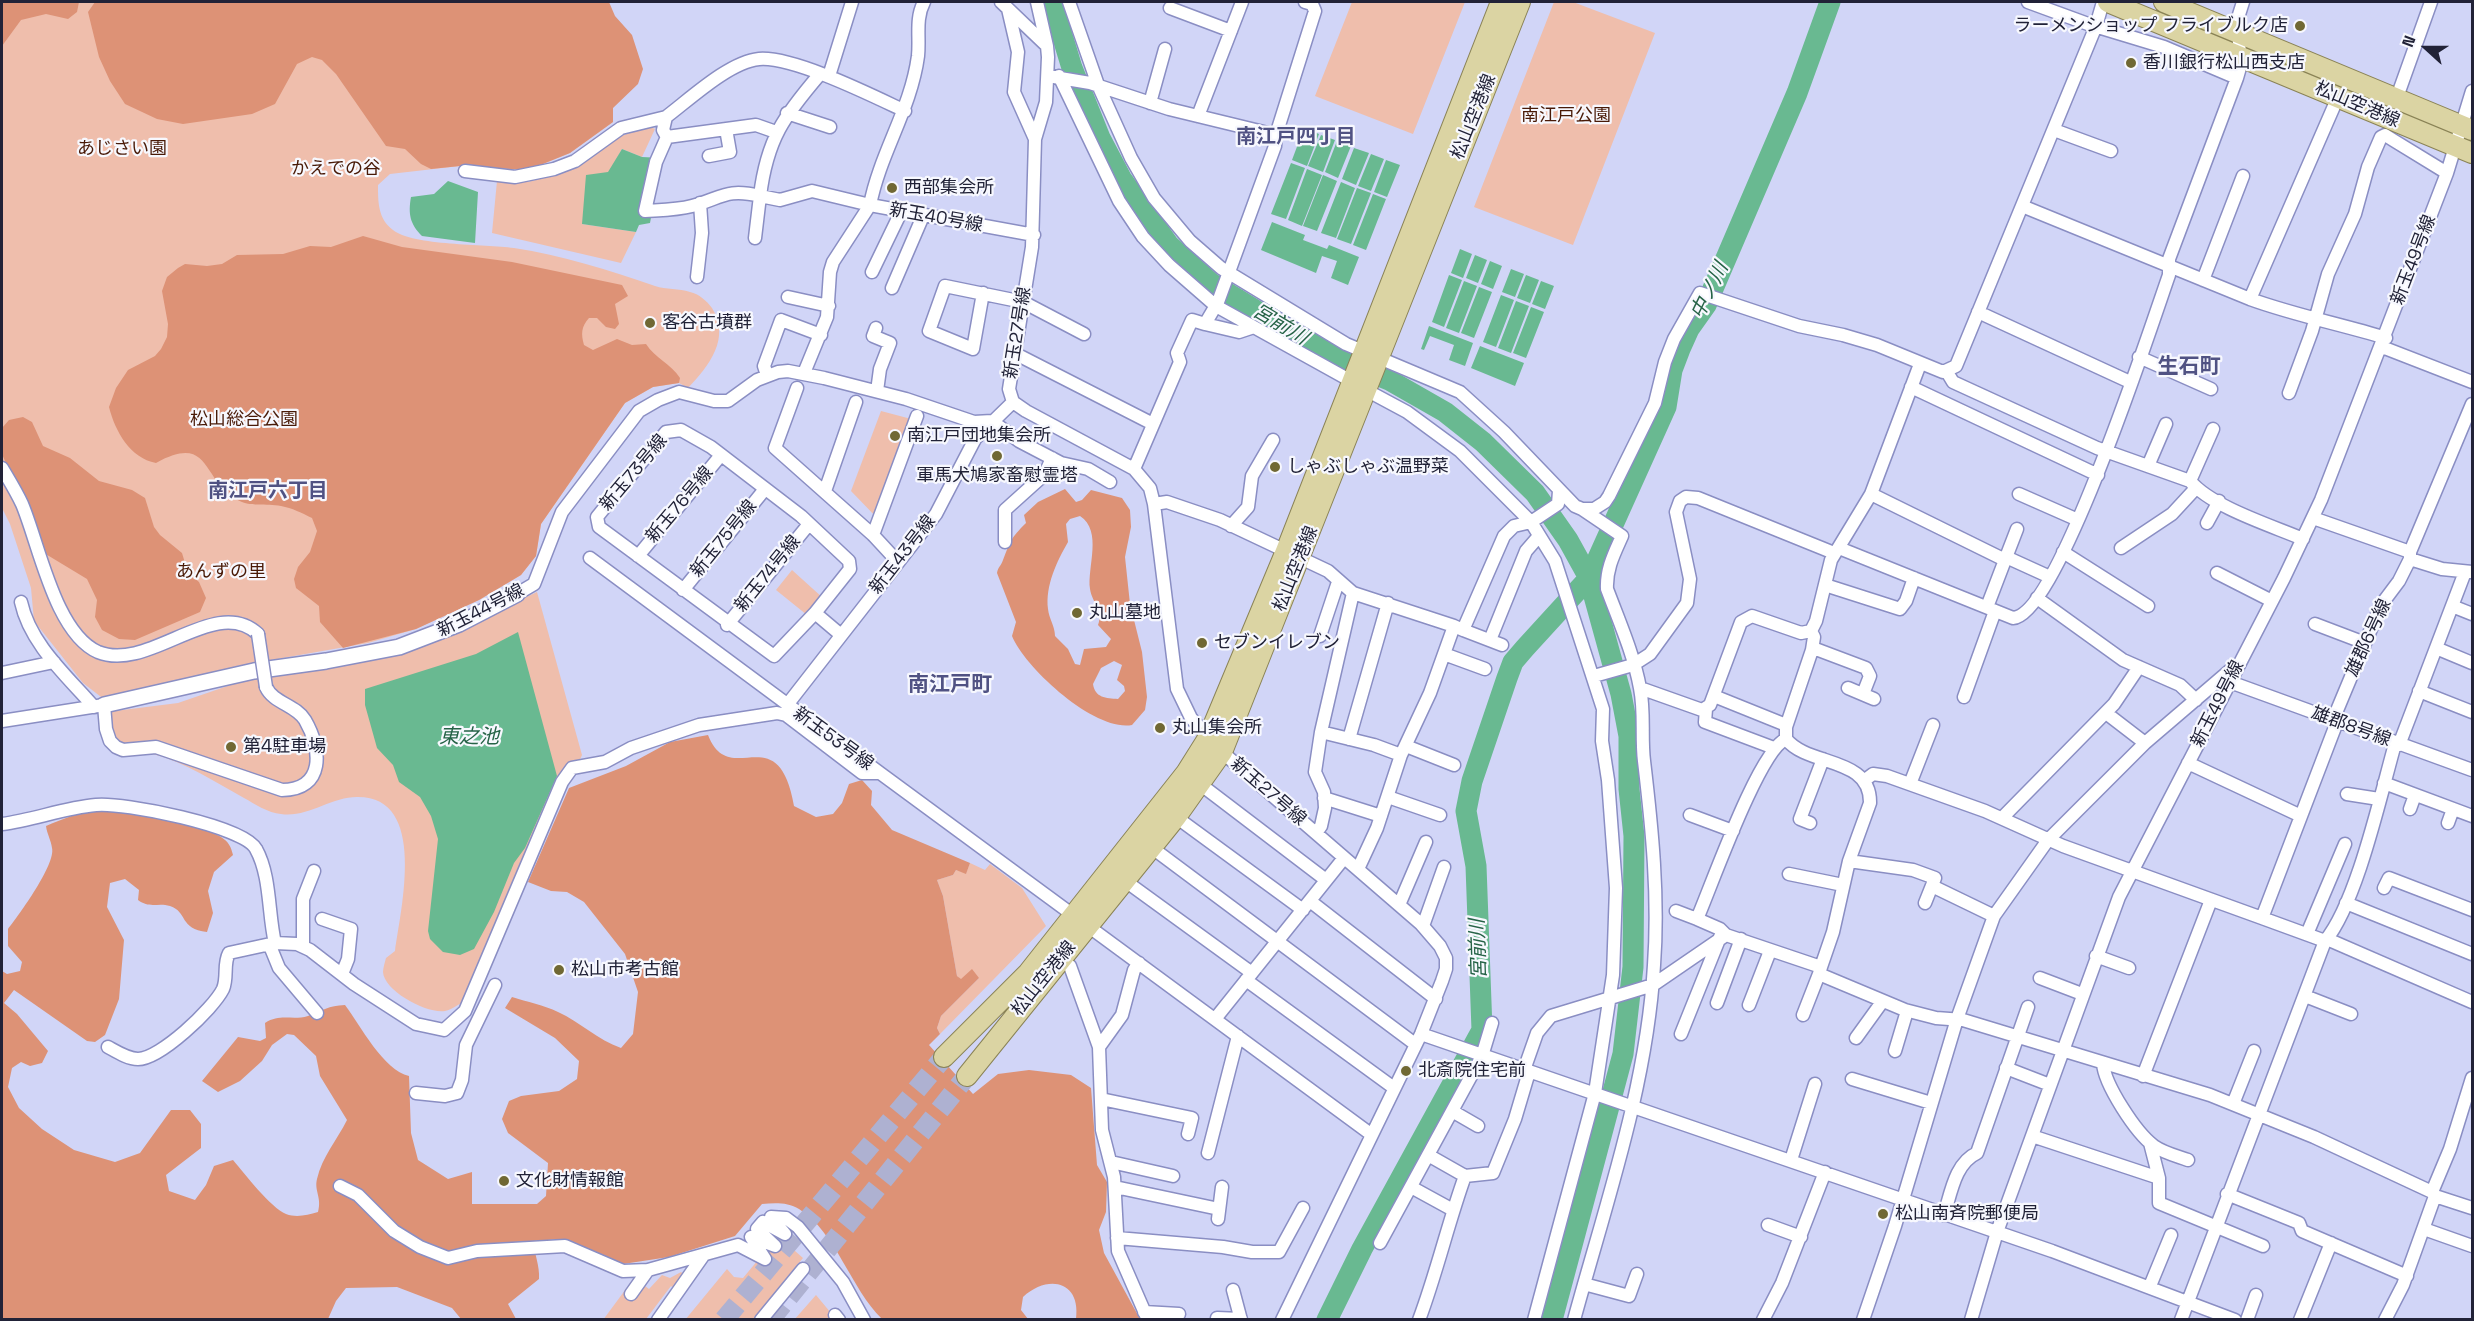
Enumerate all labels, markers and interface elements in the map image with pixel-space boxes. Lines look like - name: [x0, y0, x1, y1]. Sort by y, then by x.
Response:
- place label: ラーメンショップ フライブルク店: [2013, 15, 2288, 37]
- north arrow: [2396, 18, 2456, 78]
- marker: ラーメンショップ フライブルク店: [2293, 19, 2307, 33]
- text: N: [2397, 33, 2420, 50]
- place label: 香川銀行松山西支店: [2143, 52, 2305, 74]
- marker: 香川銀行松山西支店: [2124, 56, 2138, 70]
- street label: 松山空港線: [1447, 71, 1501, 163]
- street label: 松山空港線: [2311, 77, 2403, 133]
- park label: 南江戸公園: [1521, 105, 1611, 127]
- district label: 南江戸四丁目: [1236, 126, 1356, 150]
- park label: あじさい園: [77, 138, 167, 160]
- park label: かえでの谷: [291, 158, 381, 180]
- place label: 西部集会所: [904, 177, 994, 199]
- marker: 西部集会所: [885, 181, 899, 195]
- street label: 新玉40号線: [887, 199, 985, 237]
- street label: 新玉49号線: [2387, 212, 2441, 308]
- water label: 中ノ川: [1686, 259, 1734, 323]
- street label: 新玉27号線: [1000, 285, 1036, 381]
- water label: 宮前川: [1248, 299, 1312, 351]
- place label: 客谷古墳群: [662, 312, 752, 334]
- marker: 客谷古墳群: [643, 316, 657, 330]
- district label: 生石町: [2158, 354, 2220, 380]
- park label: 松山総合公園: [190, 409, 298, 431]
- place label: 南江戸団地集会所: [907, 425, 1051, 447]
- marker: 南江戸団地集会所: [888, 429, 902, 443]
- street label: 新玉73号線: [596, 430, 672, 516]
- marker: 軍馬犬鳩家畜慰霊塔: [990, 449, 1004, 463]
- place label: しゃぶしゃぶ温野菜: [1287, 456, 1449, 478]
- marker: しゃぶしゃぶ温野菜: [1268, 460, 1282, 474]
- street label: 新玉76号線: [642, 462, 718, 548]
- place label: 軍馬犬鳩家畜慰霊塔: [916, 465, 1078, 487]
- district label: 南江戸六丁目: [208, 480, 328, 504]
- street label: 新玉75号線: [686, 496, 762, 582]
- street label: 新玉43号線: [866, 511, 940, 599]
- street label: 松山空港線: [1269, 523, 1323, 615]
- street label: 新玉74号線: [731, 531, 805, 617]
- park label: あんずの里: [176, 561, 266, 583]
- street label: 新玉44号線: [434, 580, 528, 642]
- street label: 雄郡6号線: [2342, 596, 2396, 680]
- place label: 丸山墓地: [1089, 602, 1161, 624]
- marker: 丸山墓地: [1070, 606, 1084, 620]
- place label: セブンイレブン: [1214, 632, 1340, 654]
- marker: セブンイレブン: [1195, 636, 1209, 650]
- street label: 新玉49号線: [2187, 657, 2249, 751]
- district label: 南江戸町: [908, 672, 992, 698]
- street label: 新玉53号線: [789, 703, 877, 775]
- street label: 雄郡8号線: [2308, 703, 2394, 751]
- place label: 丸山集会所: [1172, 717, 1262, 739]
- marker: 丸山集会所: [1153, 721, 1167, 735]
- water label: 東之池: [439, 726, 499, 750]
- place label: 第4駐車場: [243, 736, 326, 758]
- marker: 第4駐車場: [224, 740, 238, 754]
- street label: 新玉27号線: [1226, 753, 1310, 831]
- water label: 宮前川: [1466, 919, 1492, 979]
- street label: 松山空港線: [1007, 937, 1081, 1021]
- place label: 松山市考古館: [571, 959, 679, 981]
- marker: 松山市考古館: [552, 963, 566, 977]
- place label: 北斎院住宅前: [1418, 1060, 1526, 1082]
- marker: 北斎院住宅前: [1399, 1064, 1413, 1078]
- place label: 文化財情報館: [516, 1170, 624, 1192]
- marker: 文化財情報館: [497, 1174, 511, 1188]
- place label: 松山南斉院郵便局: [1895, 1203, 2039, 1225]
- marker: 松山南斉院郵便局: [1876, 1207, 1890, 1221]

